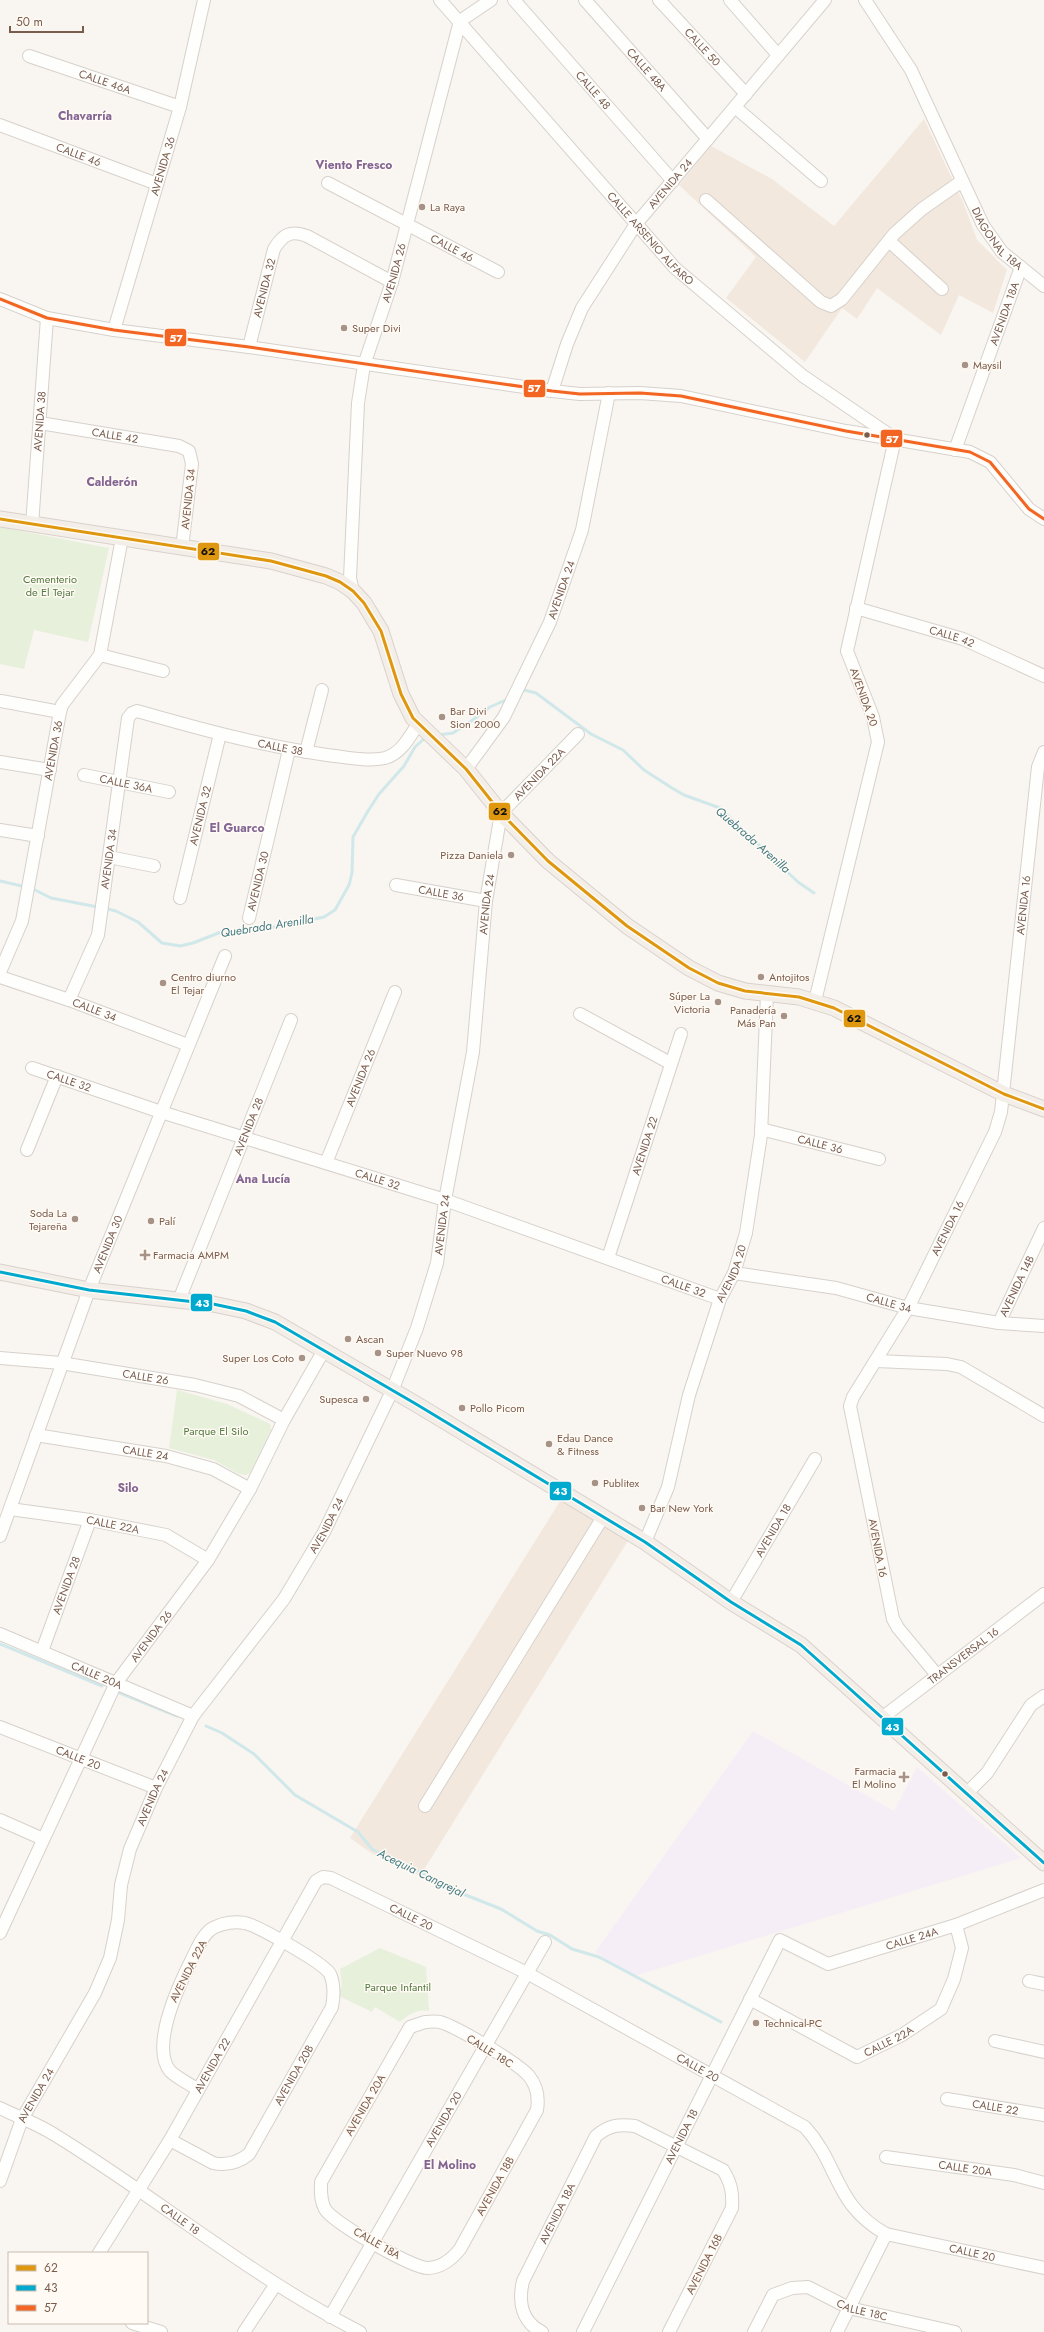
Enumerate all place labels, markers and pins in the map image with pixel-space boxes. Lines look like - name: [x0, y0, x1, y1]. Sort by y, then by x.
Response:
- place label: La Raya: [430, 199, 465, 215]
- marker: La Raya: [417, 202, 427, 212]
- place label: Super Divi: [352, 320, 401, 336]
- marker: Super Divi: [339, 323, 349, 333]
- place label: Maysil: [973, 357, 1002, 373]
- marker: Maysil: [960, 360, 970, 370]
- unlabelled marker: [862, 430, 872, 440]
- place label: Bar Divi Sion 2000: [450, 703, 500, 732]
- marker: Bar Divi Sion 2000: [437, 712, 447, 722]
- place label: Pizza Daniela: [440, 847, 503, 863]
- marker: Pizza Daniela: [506, 850, 516, 860]
- place label: Centro diurno El Tejar: [171, 969, 236, 998]
- place label: Antojitos: [769, 969, 810, 985]
- marker: Antojitos: [756, 972, 766, 982]
- marker: Centro diurno El Tejar: [158, 978, 168, 988]
- place label: Súper La Victoria: [669, 988, 710, 1017]
- marker: Súper La Victoria: [713, 997, 723, 1007]
- place label: Panadería Más Pan: [730, 1002, 776, 1031]
- marker: Panadería Más Pan: [779, 1011, 789, 1021]
- place label: Soda La Tejareña: [29, 1205, 67, 1234]
- place label: Palí: [159, 1213, 177, 1229]
- marker: Soda La Tejareña: [70, 1214, 80, 1224]
- marker: Palí: [146, 1216, 156, 1226]
- place label: Farmacia AMPM: [153, 1247, 229, 1263]
- marker: Farmacia AMPM: [140, 1250, 150, 1260]
- place label: Ascan: [356, 1331, 384, 1347]
- marker: Ascan: [343, 1334, 353, 1344]
- place label: Super Nuevo 98: [386, 1345, 463, 1361]
- marker: Super Nuevo 98: [373, 1348, 383, 1358]
- place label: Super Los Coto: [222, 1350, 294, 1366]
- marker: Super Los Coto: [297, 1353, 307, 1363]
- place label: Supesca: [319, 1391, 358, 1407]
- marker: Supesca: [361, 1394, 371, 1404]
- place label: Pollo Picom: [470, 1400, 525, 1416]
- marker: Pollo Picom: [457, 1403, 467, 1413]
- place label: Edau Dance & Fitness: [557, 1430, 613, 1459]
- marker: Edau Dance & Fitness: [544, 1439, 554, 1449]
- place label: Publitex: [603, 1475, 639, 1491]
- marker: Publitex: [590, 1478, 600, 1488]
- place label: Bar New York: [650, 1500, 713, 1516]
- marker: Bar New York: [637, 1503, 647, 1513]
- place label: Farmacia El Molino: [852, 1763, 896, 1792]
- unlabelled marker: [940, 1769, 950, 1779]
- marker: Farmacia El Molino: [899, 1772, 909, 1782]
- place label: Technical-PC: [764, 2015, 822, 2031]
- marker: Technical-PC: [751, 2018, 761, 2028]

